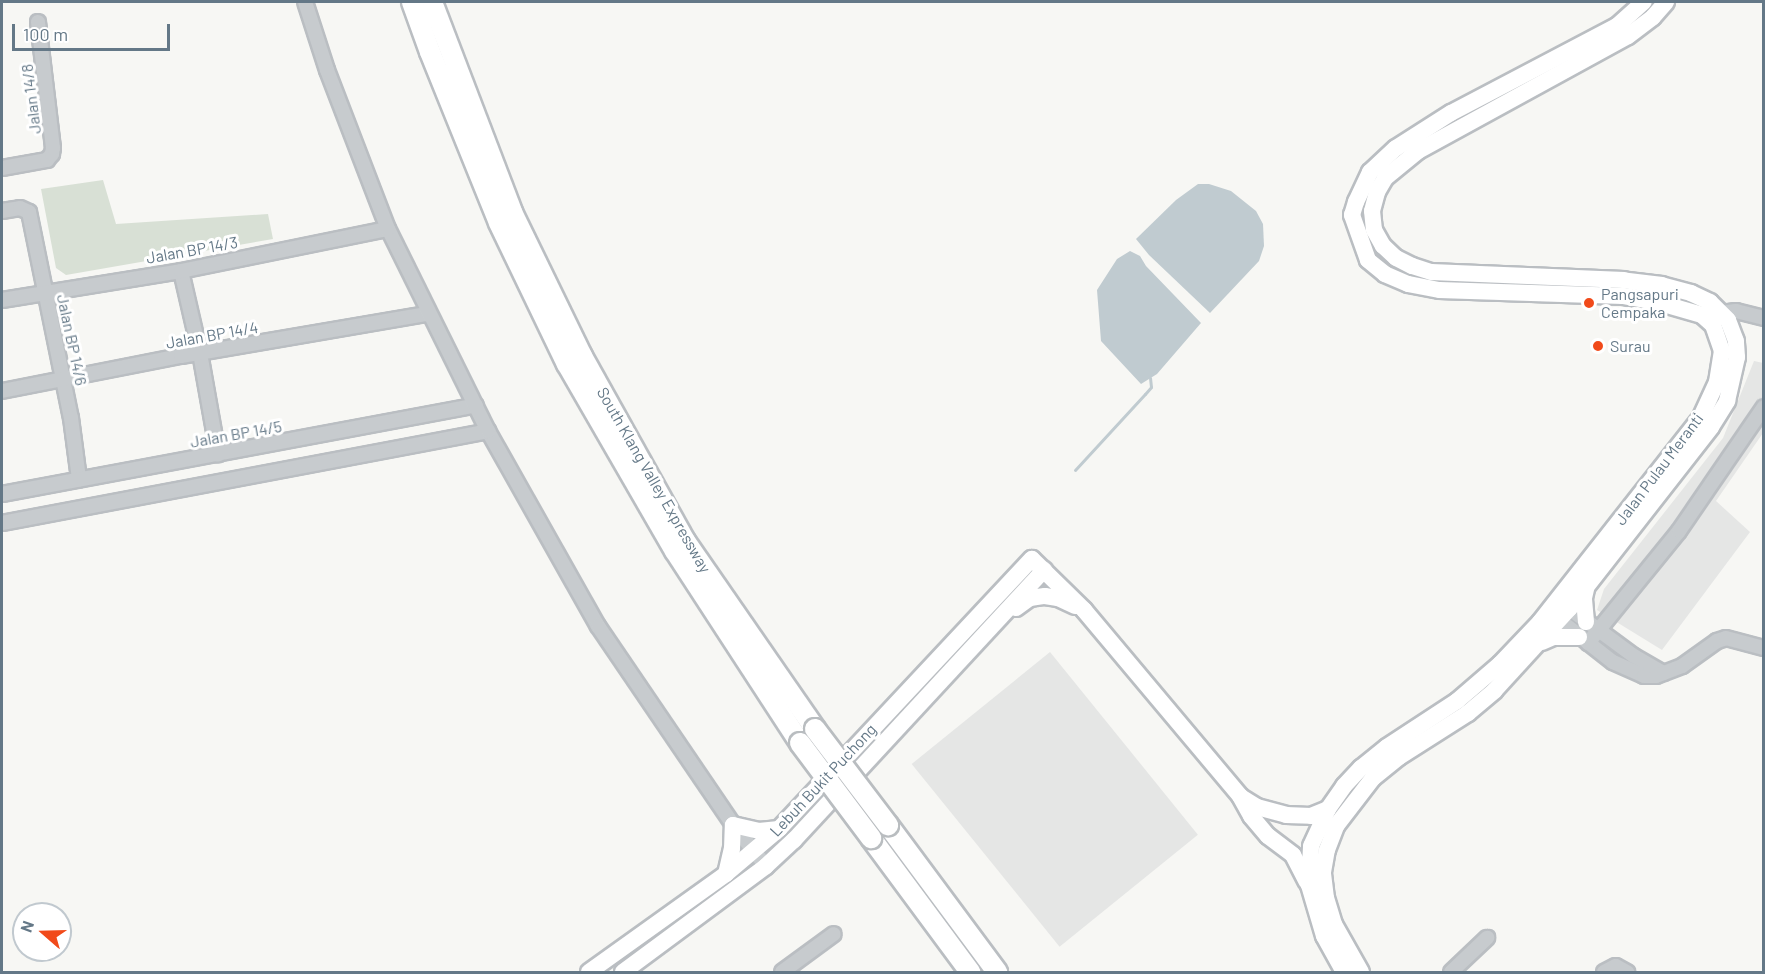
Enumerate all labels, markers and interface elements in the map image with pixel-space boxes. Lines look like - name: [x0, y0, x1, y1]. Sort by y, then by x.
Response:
- scale bar: [15, 12, 172, 50]
- text: 100 m: [23, 23, 68, 45]
- street label: Jalan 14/8: [17, 63, 45, 135]
- street label: Jalan BP 14/3: [145, 232, 239, 268]
- place label: Pangsapuri Cempaka: [1601, 284, 1679, 322]
- street label: Jalan BP 14/6: [53, 293, 91, 387]
- marker: Pangsapuri Cempaka: [1582, 296, 1596, 310]
- street label: Jalan BP 14/4: [164, 317, 260, 353]
- place label: Surau: [1610, 336, 1650, 356]
- marker: Surau: [1591, 339, 1605, 353]
- street label: South Klang Valley Expressway: [593, 384, 715, 576]
- street label: Jalan Pulau Meranti: [1611, 409, 1707, 529]
- street label: Jalan BP 14/5: [189, 416, 283, 452]
- street label: Lebuh Bukit Puchong: [766, 720, 880, 840]
- north arrow: [12, 902, 72, 962]
- text: N: [16, 918, 37, 935]

